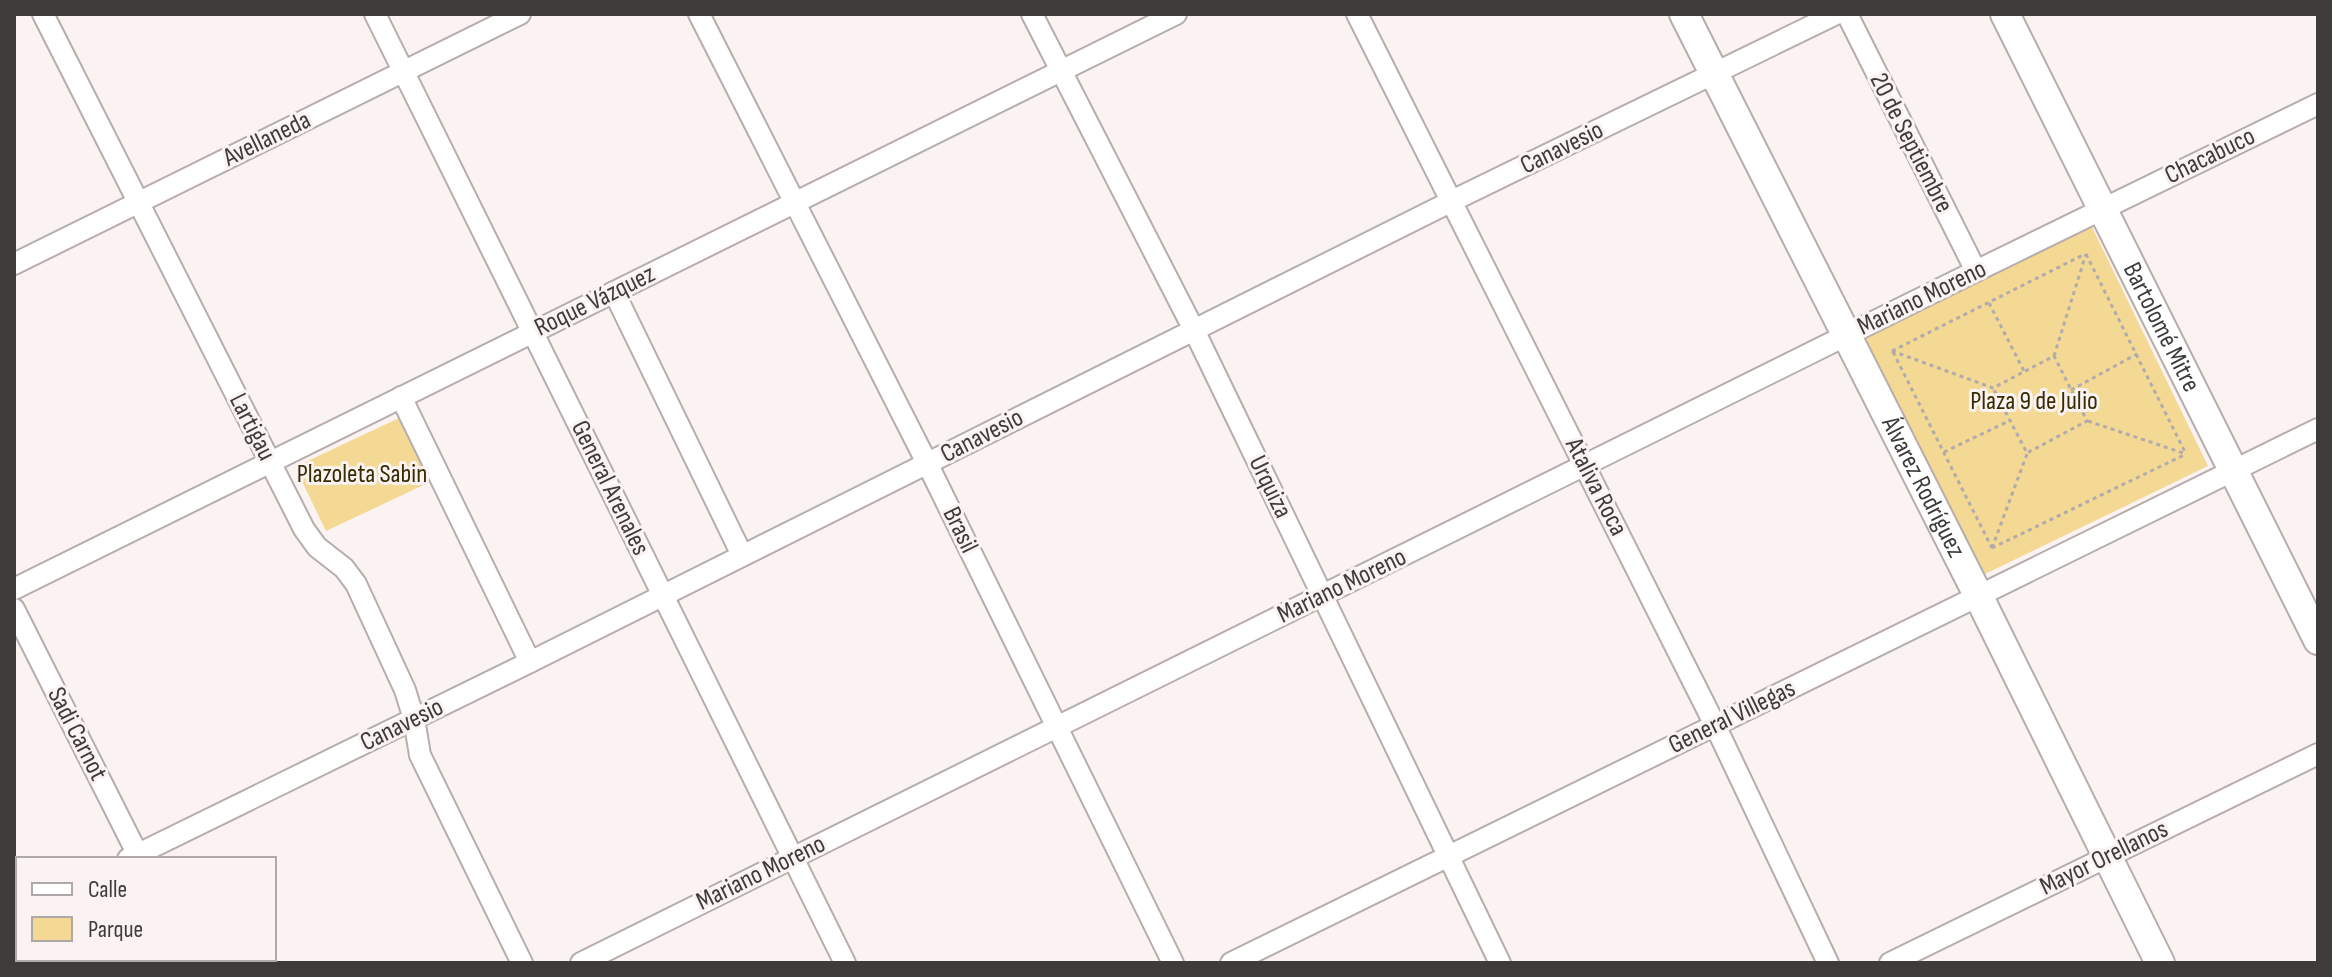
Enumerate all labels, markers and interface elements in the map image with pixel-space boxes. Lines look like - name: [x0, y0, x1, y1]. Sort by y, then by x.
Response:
- street label: 20 de Septiembre: [1863, 68, 1959, 218]
- street label: Avellaneda: [217, 105, 316, 174]
- street label: Canavesio: [1515, 115, 1609, 181]
- street label: Chacabuco: [2160, 121, 2260, 191]
- street label: Mariano Moreno: [1853, 253, 1991, 343]
- street label: Bartolomé Mitre: [2116, 257, 2207, 397]
- street label: Roque Vázquez: [530, 259, 660, 343]
- park label: Plaza 9 de Julio: [1970, 386, 2098, 417]
- street label: Lartigau: [222, 388, 282, 466]
- street label: Canavesio: [936, 402, 1028, 470]
- street label: Álvarez Rodríguez: [1874, 410, 1972, 562]
- street label: General Arenales: [564, 416, 656, 560]
- street label: Ataliva Roca: [1558, 432, 1634, 541]
- street label: Urquiza: [1242, 451, 1298, 523]
- park label: Plazoleta Sabin: [297, 459, 427, 490]
- street label: Brasil: [936, 502, 984, 558]
- street label: Mariano Moreno: [1273, 541, 1411, 631]
- street label: General Villegas: [1664, 673, 1800, 761]
- street label: Sadi Carnot: [40, 682, 114, 786]
- street label: Canavesio: [355, 692, 449, 758]
- street label: Mayor Orellanos: [2035, 814, 2173, 902]
- street label: Mariano Moreno: [692, 828, 830, 918]
- legend: [16, 857, 276, 961]
- text: Calle: [88, 875, 127, 904]
- text: Parque: [88, 915, 143, 944]

